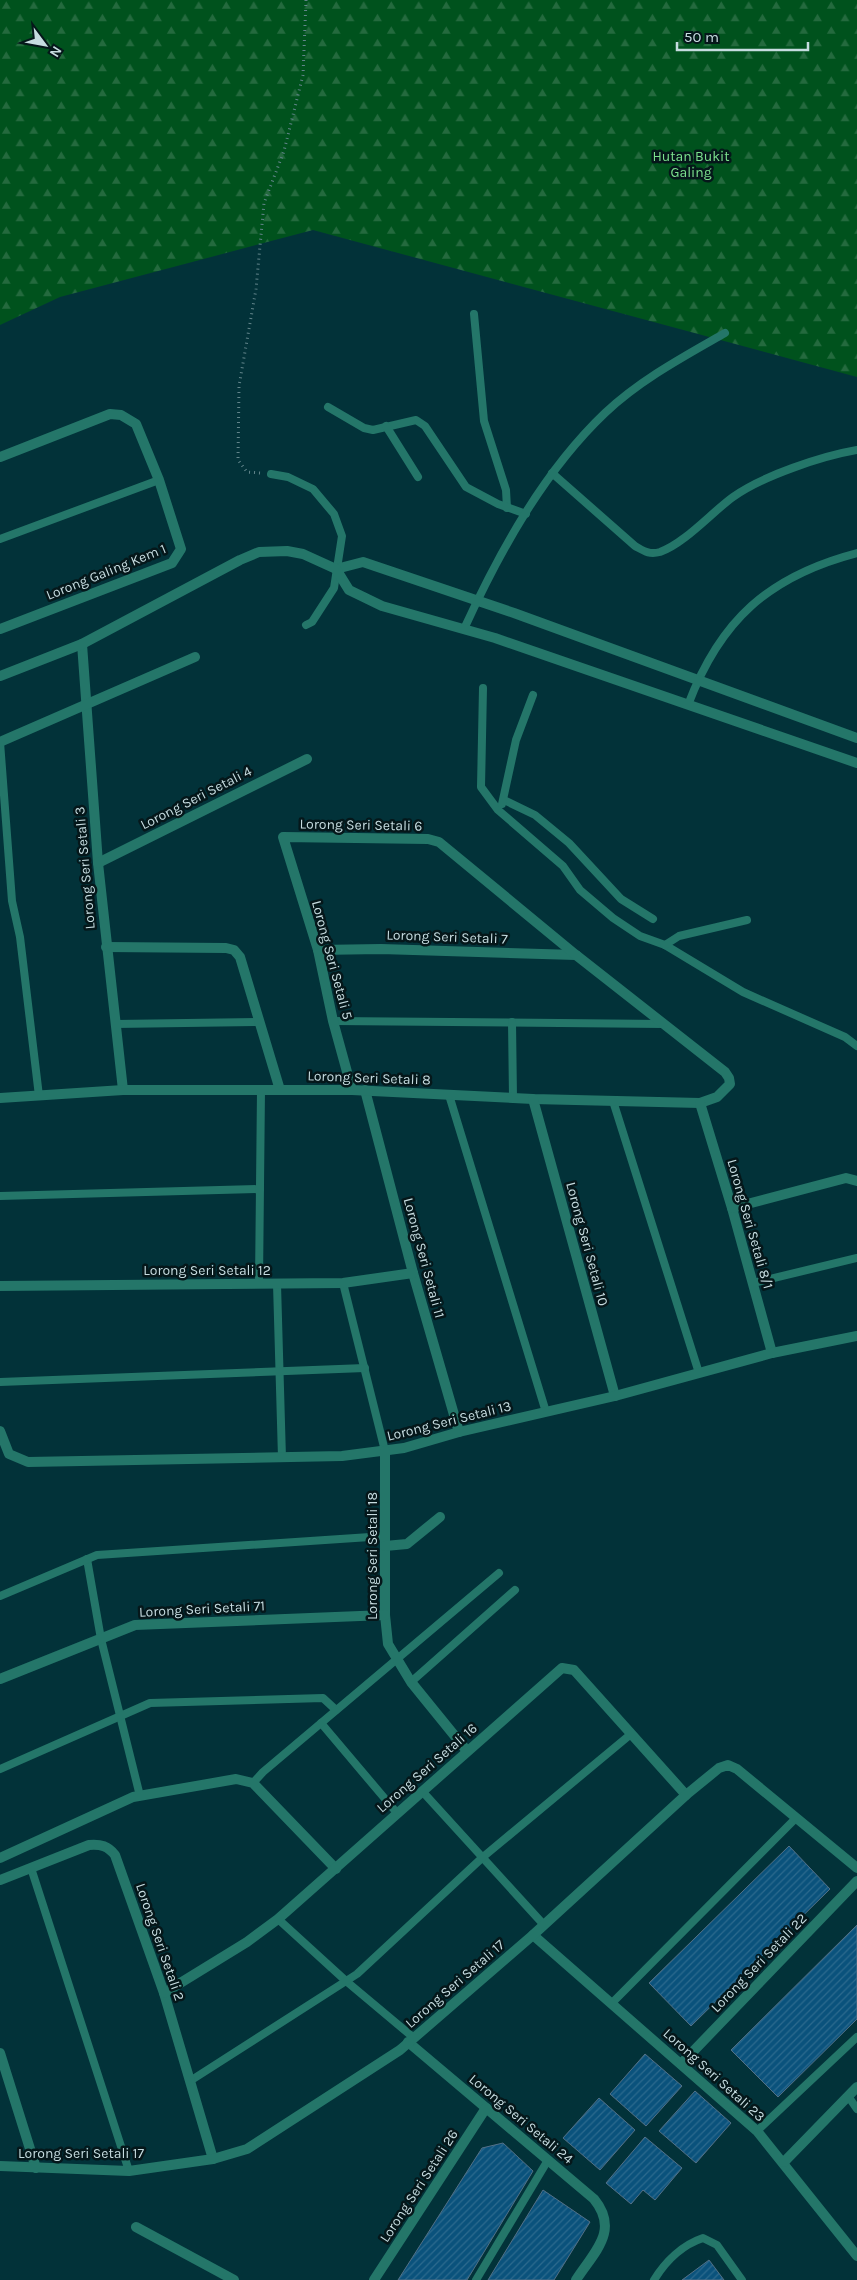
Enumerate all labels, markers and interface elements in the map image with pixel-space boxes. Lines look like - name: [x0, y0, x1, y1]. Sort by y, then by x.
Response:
- north arrow: [20, 20, 70, 70]
- scale bar: [677, 20, 808, 52]
- text: 50 m: [684, 28, 719, 46]
- text: N: [46, 43, 65, 60]
- park label: Hutan Bukit Galing: [652, 148, 730, 181]
- street label: Lorong Galing Kem 1: [44, 540, 168, 604]
- street label: Lorong Seri Setali 4: [137, 763, 255, 833]
- street label: Lorong Seri Setali 3: [71, 806, 99, 930]
- street label: Lorong Seri Setali 6: [299, 815, 423, 835]
- street label: Lorong Seri Setali 5: [308, 899, 356, 1022]
- street label: Lorong Seri Setali 7: [386, 926, 508, 948]
- street label: Lorong Seri Setali 8: [307, 1067, 431, 1089]
- street label: Lorong Seri Setali 8/1: [723, 1157, 777, 1291]
- street label: Lorong Seri Setali 10: [562, 1180, 612, 1308]
- street label: Lorong Seri Setali 11: [400, 1196, 448, 1320]
- street label: Lorong Seri Setali 12: [143, 1262, 271, 1279]
- street label: Lorong Seri Setali 13: [385, 1397, 513, 1445]
- street label: Lorong Seri Setali 18: [364, 1492, 381, 1620]
- street label: Lorong Seri Setali 71: [139, 1597, 265, 1621]
- street label: Lorong Seri Setali 16: [373, 1720, 481, 1816]
- street label: Lorong Seri Setali 2: [132, 1881, 188, 2003]
- street label: Lorong Seri Setali 22: [707, 1910, 811, 2016]
- street label: Lorong Seri Setali 17: [402, 1936, 508, 2032]
- street label: Lorong Seri Setali 23: [660, 2025, 768, 2125]
- street label: Lorong Seri Setali 24: [465, 2070, 577, 2168]
- street label: Lorong Seri Setali 26: [376, 2126, 462, 2246]
- street label: Lorong Seri Setali 17: [18, 2145, 144, 2162]

